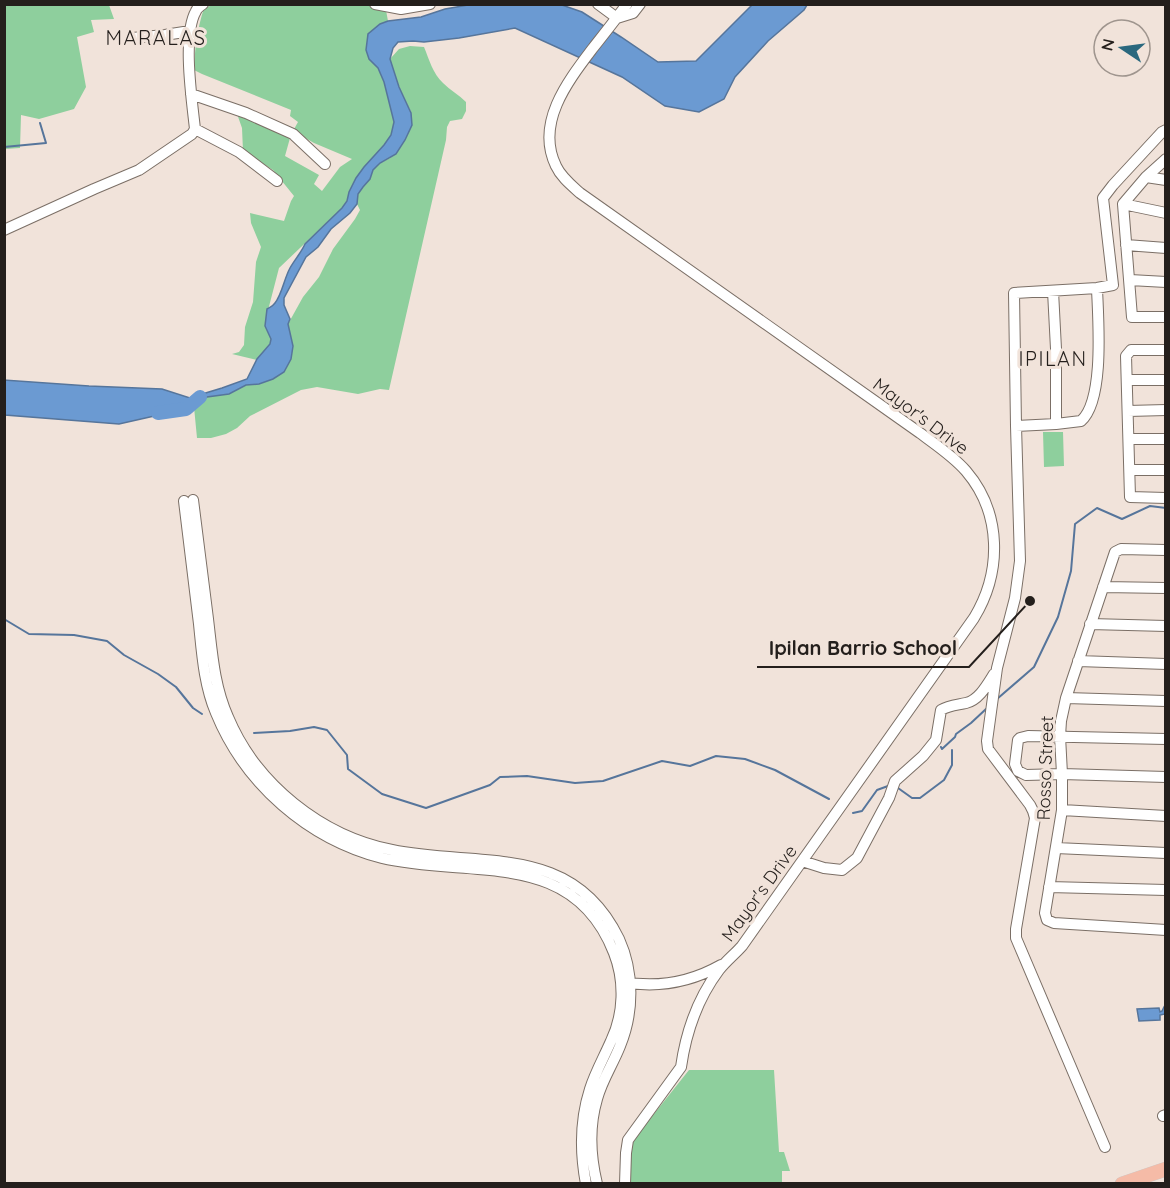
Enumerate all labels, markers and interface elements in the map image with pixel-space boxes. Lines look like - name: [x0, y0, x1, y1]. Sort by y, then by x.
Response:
- north arrow: [1092, 18, 1152, 78]
- district label: MARALAS: [105, 25, 207, 50]
- text: N: [1096, 37, 1118, 53]
- district label: IPILAN: [1018, 346, 1088, 371]
- street label: Mayor's Drive: [869, 373, 973, 459]
- callout: Ipilan Barrio School: [757, 629, 969, 667]
- text: Ipilan Barrio School: [769, 635, 957, 660]
- street label: Rosso Street: [1032, 715, 1058, 821]
- street label: Mayor's Drive: [716, 840, 802, 946]

